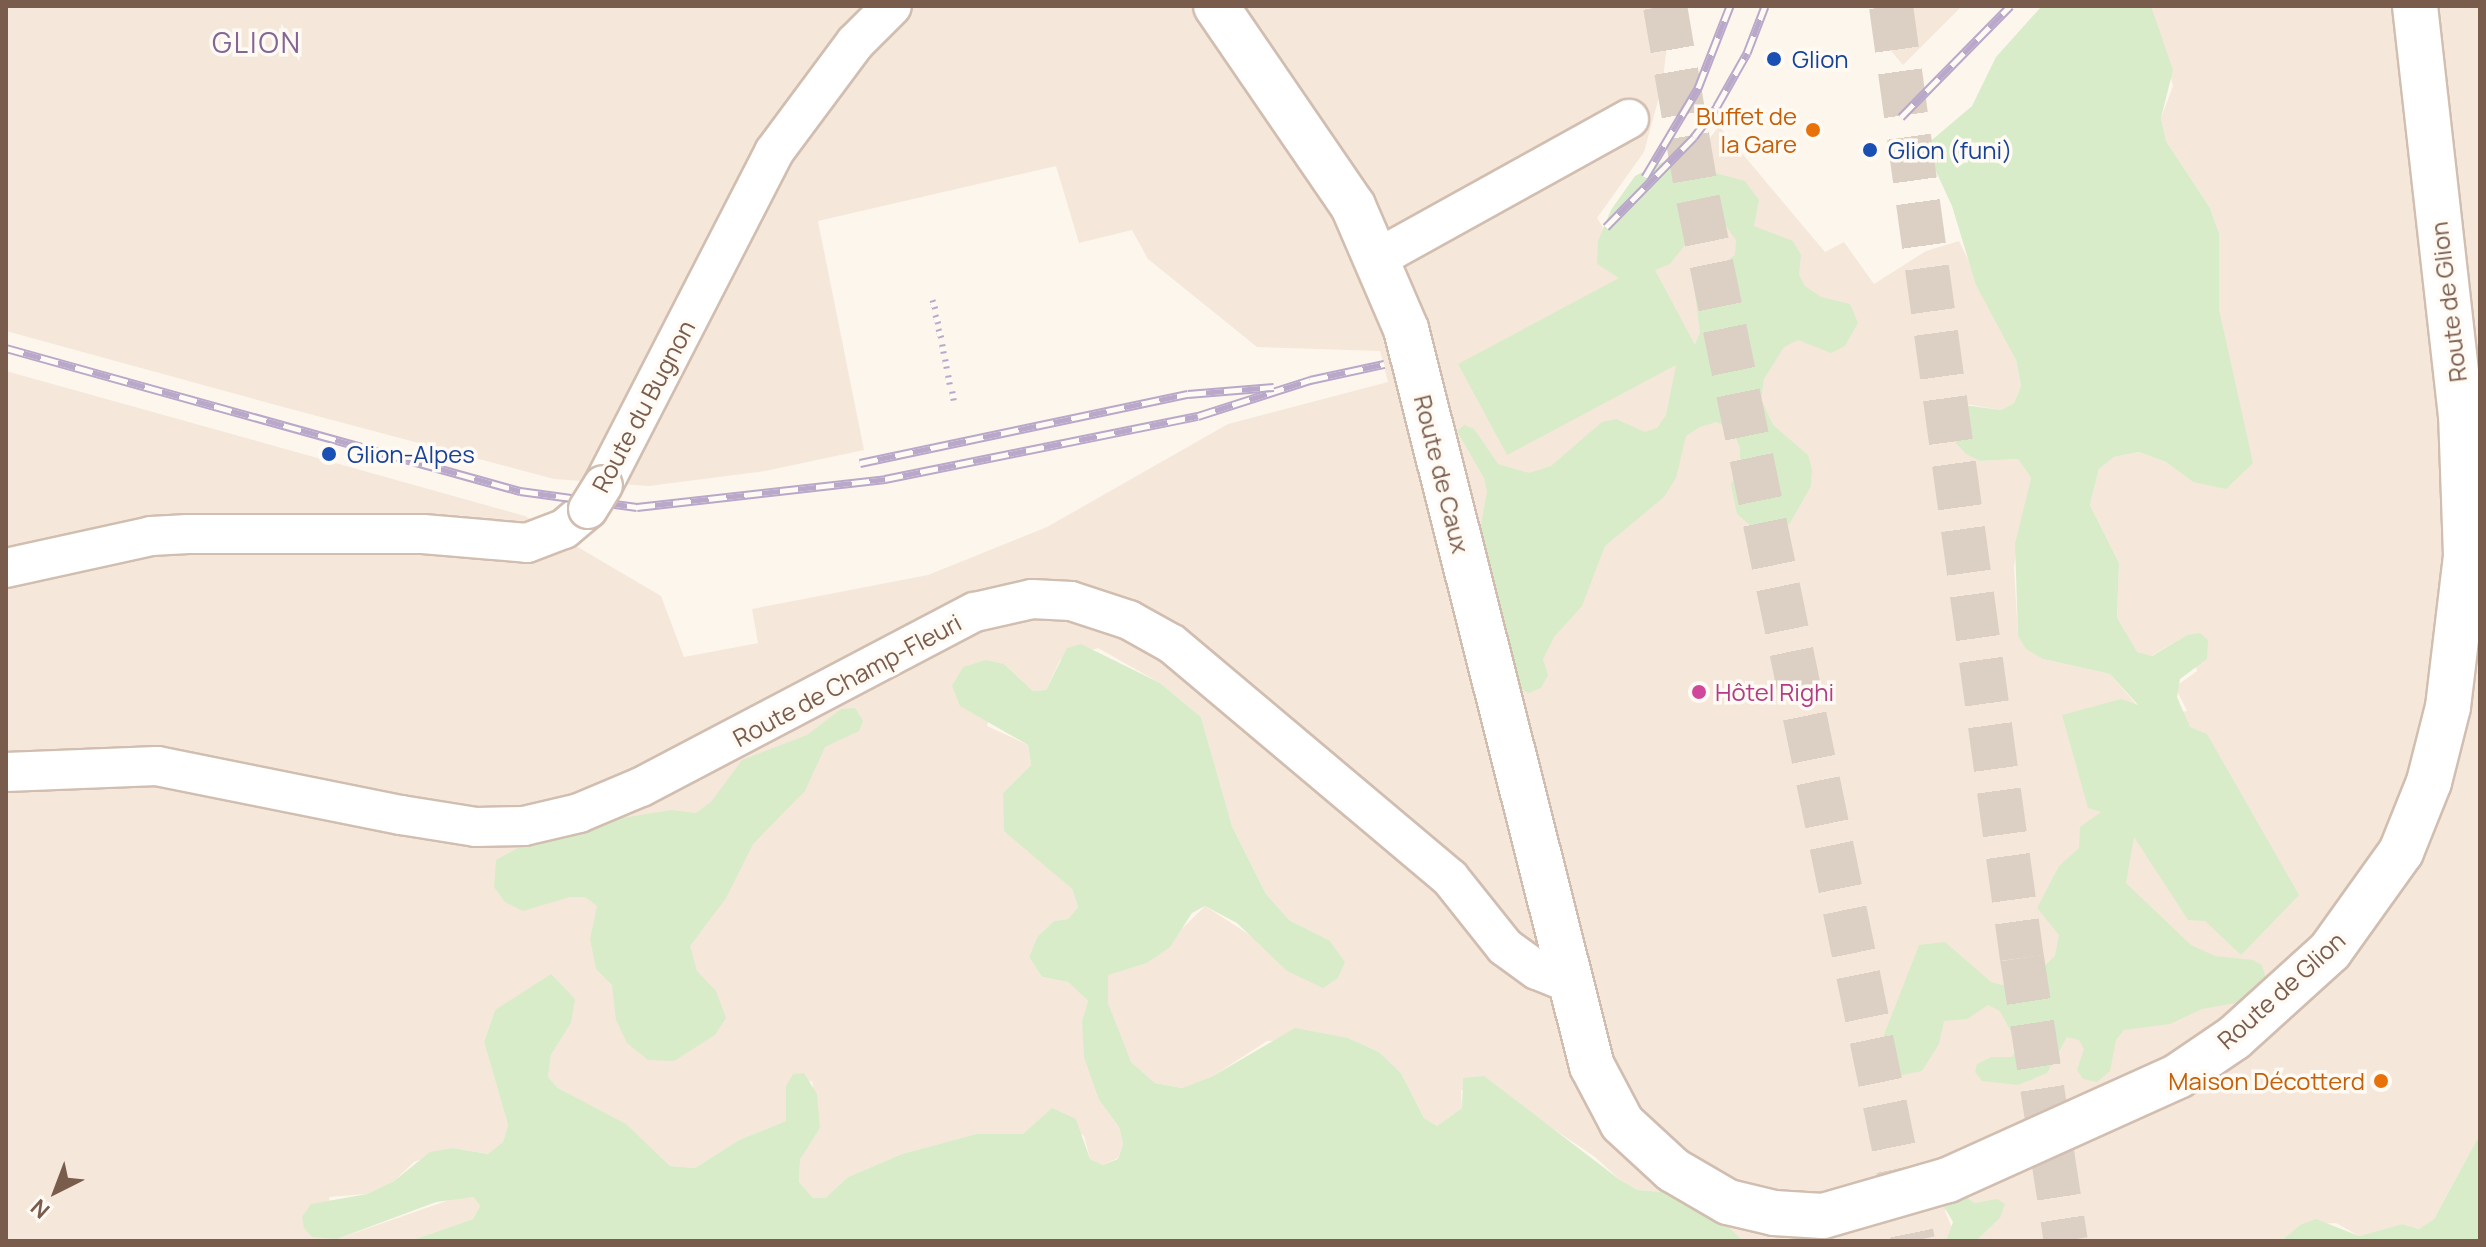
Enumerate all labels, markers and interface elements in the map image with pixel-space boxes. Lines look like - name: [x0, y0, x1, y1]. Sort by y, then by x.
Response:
- district label: GLION: [212, 25, 302, 59]
- place label: Glion: [1792, 45, 1849, 73]
- marker: Glion: [1763, 48, 1785, 70]
- place label: Buffet de la Gare: [1696, 102, 1797, 158]
- marker: Buffet de la Gare: [1804, 121, 1822, 139]
- place label: Glion (funi): [1888, 136, 2012, 164]
- marker: Glion (funi): [1859, 139, 1881, 161]
- street label: Route de Glion: [2424, 220, 2472, 384]
- street label: Route du Bugnon: [586, 315, 700, 497]
- street label: Route de Caux: [1408, 392, 1476, 556]
- place label: Glion-Alpes: [347, 440, 475, 468]
- marker: Glion-Alpes: [318, 443, 340, 465]
- street label: Route de Champ-Fleuri: [728, 608, 966, 752]
- place label: Hôtel Righi: [1715, 678, 1834, 706]
- marker: Hôtel Righi: [1690, 683, 1708, 701]
- street label: Route de Glion: [2211, 925, 2351, 1055]
- place label: Maison Décotterd: [2168, 1067, 2365, 1095]
- marker: Maison Décotterd: [2372, 1072, 2390, 1090]
- north arrow: [16, 1151, 96, 1231]
- text: N: [24, 1192, 56, 1225]

